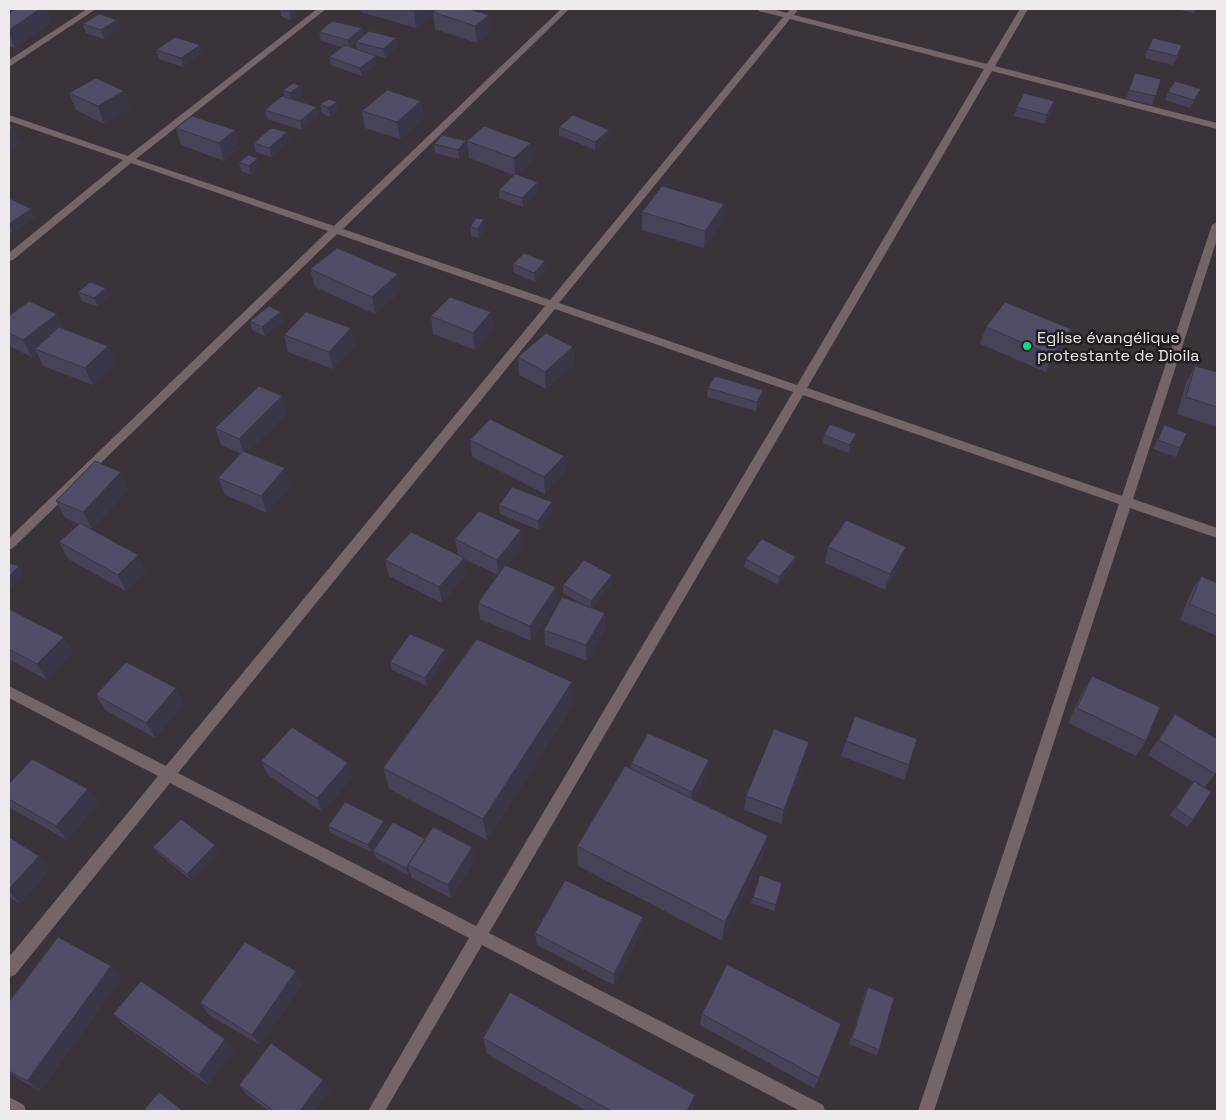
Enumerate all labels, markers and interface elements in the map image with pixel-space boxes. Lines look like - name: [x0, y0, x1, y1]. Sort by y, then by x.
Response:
- place label: Eglise évangélique protestante de Dioila: [1037, 327, 1200, 366]
- marker: Eglise évangélique protestante de Dioila: [1021, 340, 1033, 352]

